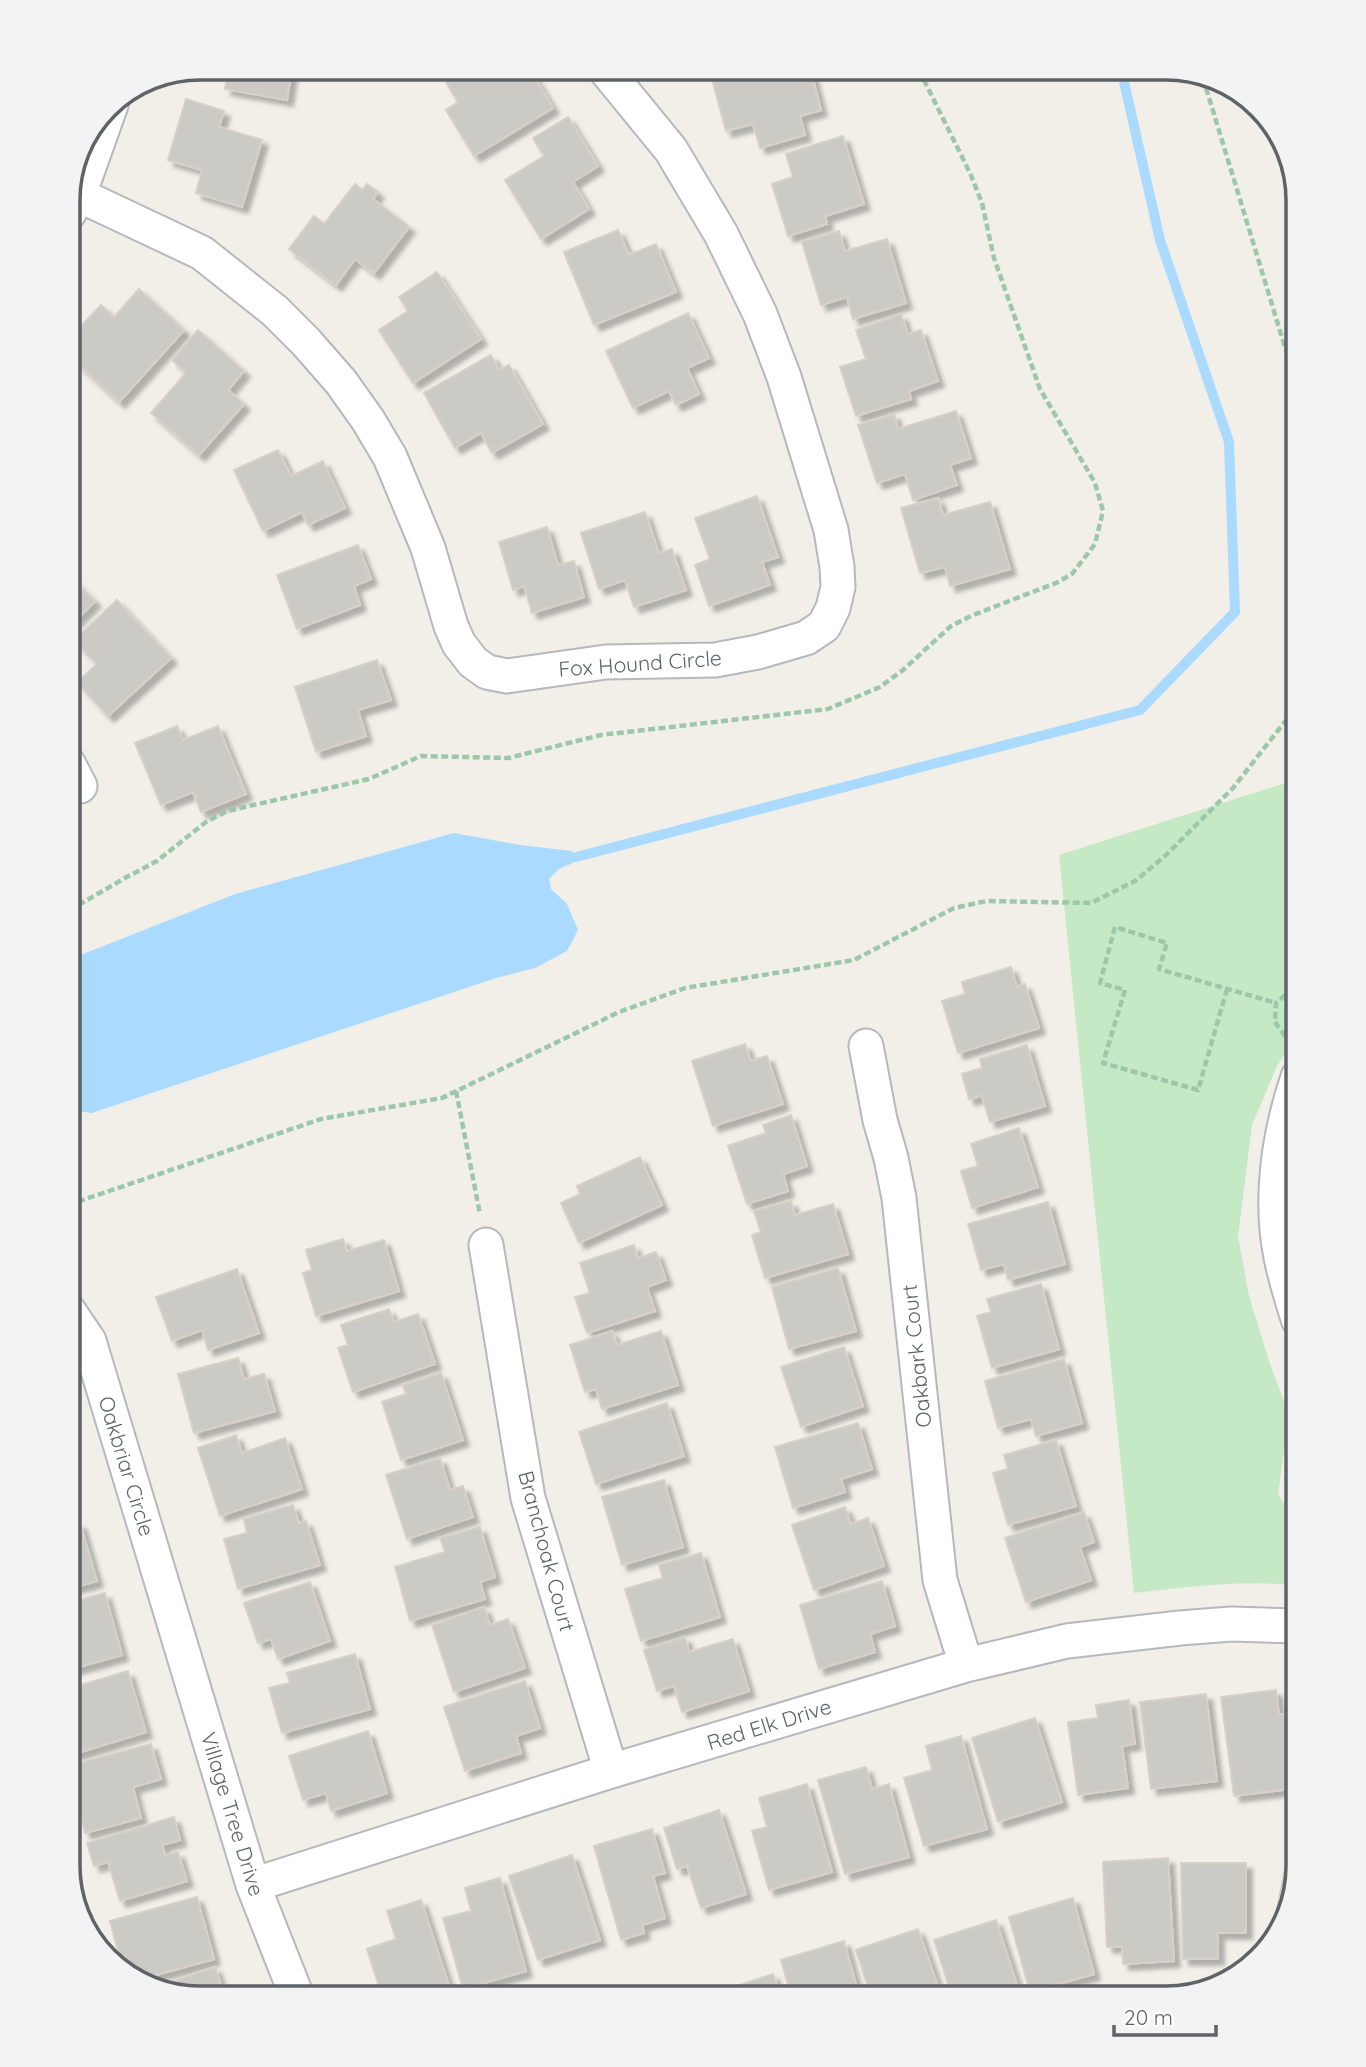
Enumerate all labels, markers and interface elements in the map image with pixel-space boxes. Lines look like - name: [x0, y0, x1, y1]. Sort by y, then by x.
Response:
- street label: Fox Hound Circle: [558, 644, 722, 682]
- street label: Oakbark Court: [896, 1283, 936, 1429]
- street label: Oakbriar Circle: [93, 1393, 161, 1539]
- street label: Branchoak Court: [513, 1468, 581, 1634]
- street label: Red Elk Drive: [704, 1693, 834, 1755]
- street label: Village Tree Drive: [196, 1729, 270, 1899]
- scale bar: [1114, 1994, 1216, 2038]
- text: 20 m: [1124, 2004, 1173, 2030]

